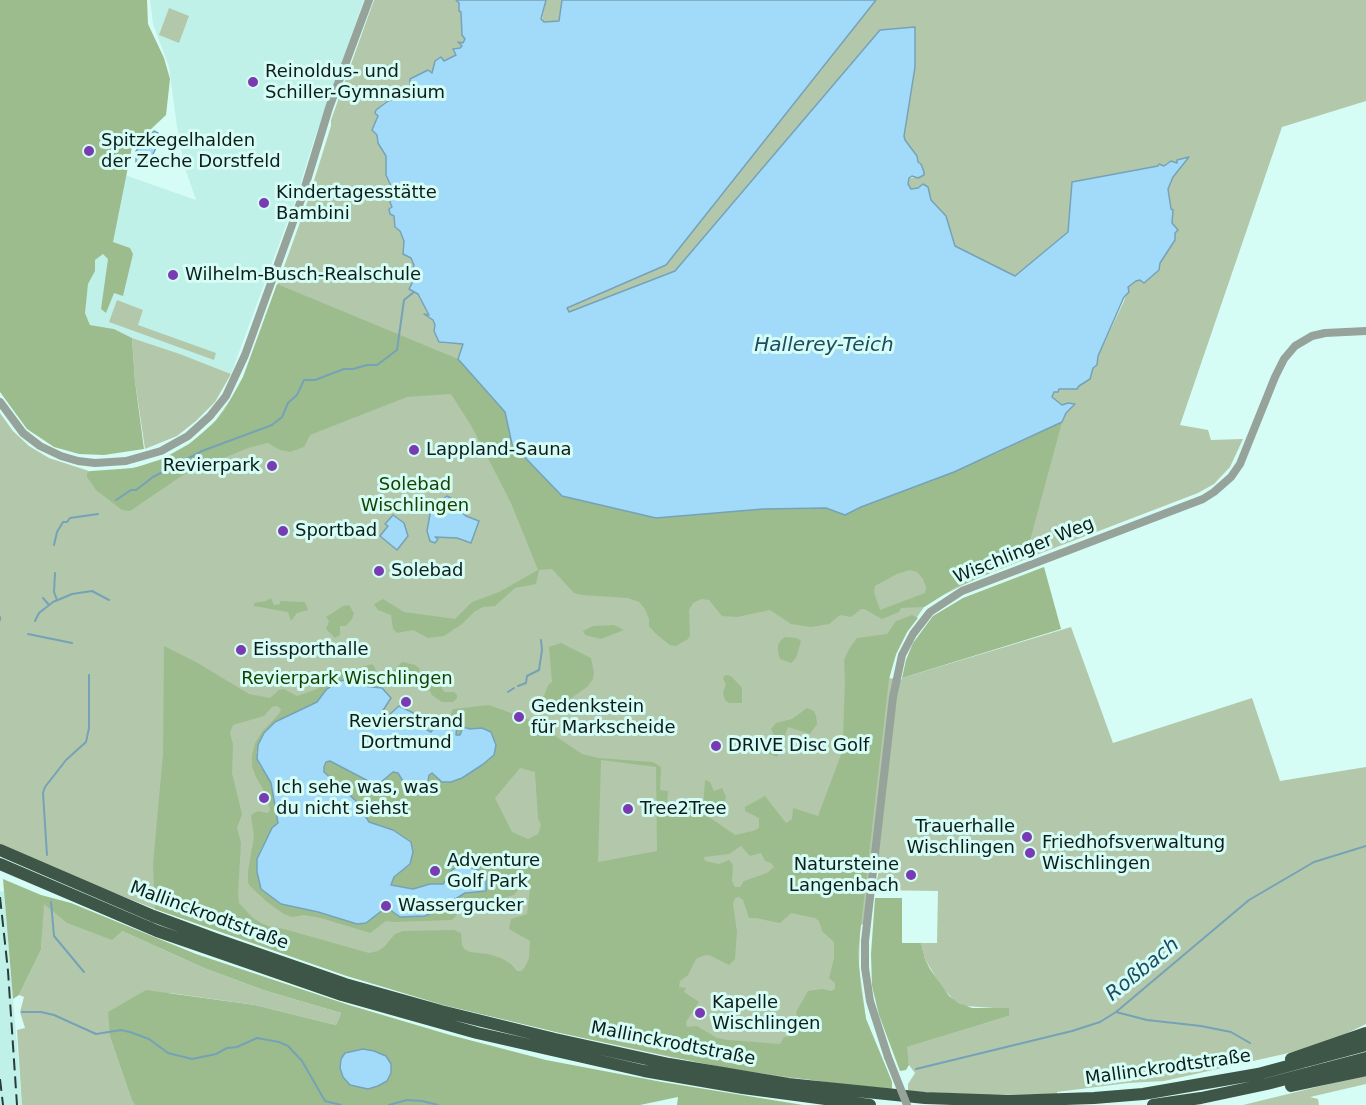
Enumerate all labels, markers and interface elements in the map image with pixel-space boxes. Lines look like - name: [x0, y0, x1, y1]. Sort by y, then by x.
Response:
- place label: Reinoldus- und Schiller-Gymnasium: [265, 61, 445, 104]
- marker: Reinoldus- und Schiller-Gymnasium: [246, 75, 260, 89]
- place label: Spitzkegelhalden der Zeche Dorstfeld: [101, 130, 281, 172]
- marker: Spitzkegelhalden der Zeche Dorstfeld: [82, 144, 96, 158]
- place label: Kindertagesstätte Bambini: [276, 182, 437, 224]
- marker: Kindertagesstätte Bambini: [257, 196, 271, 210]
- place label: Wilhelm-Busch-Realschule: [185, 264, 421, 286]
- marker: Wilhelm-Busch-Realschule: [166, 268, 180, 282]
- water label: Hallerey-Teich: [754, 334, 894, 358]
- place label: Lappland-Sauna: [426, 439, 572, 461]
- marker: Lappland-Sauna: [407, 443, 421, 457]
- place label: Revierpark: [163, 455, 260, 477]
- marker: Revierpark: [265, 459, 279, 473]
- park label: Solebad Wischlingen: [361, 474, 469, 516]
- street label: Wischlinger Weg: [951, 513, 1097, 589]
- place label: Sportbad: [295, 520, 377, 542]
- marker: Sportbad: [276, 524, 290, 538]
- place label: Solebad: [391, 560, 463, 582]
- marker: Solebad: [372, 564, 386, 578]
- place label: Eissporthalle: [253, 639, 369, 661]
- marker: Eissporthalle: [234, 643, 248, 657]
- park label: Revierpark Wischlingen: [241, 668, 453, 690]
- marker: Revierstrand Dortmund: [399, 695, 413, 709]
- place label: Gedenkstein für Markscheide: [531, 696, 676, 738]
- marker: Gedenkstein für Markscheide: [512, 710, 526, 724]
- place label: Revierstrand Dortmund: [349, 711, 463, 754]
- place label: DRIVE Disc Golf: [728, 735, 869, 757]
- marker: DRIVE Disc Golf: [709, 739, 723, 753]
- place label: Ich sehe was, was du nicht siehst: [276, 777, 439, 820]
- marker: Ich sehe was, was du nicht siehst: [257, 791, 271, 805]
- place label: Tree2Tree: [640, 798, 726, 820]
- marker: Tree2Tree: [621, 802, 635, 816]
- place label: Trauerhalle Wischlingen: [907, 816, 1015, 858]
- marker: Trauerhalle Wischlingen: [1020, 830, 1034, 844]
- place label: Friedhofsverwaltung Wischlingen: [1042, 832, 1225, 874]
- marker: Friedhofsverwaltung Wischlingen: [1023, 846, 1037, 860]
- place label: Adventure Golf Park: [447, 850, 540, 892]
- place label: Natursteine Langenbach: [789, 854, 899, 896]
- marker: Adventure Golf Park: [428, 864, 442, 878]
- marker: Natursteine Langenbach: [904, 868, 918, 882]
- street label: Mallinckrodtstraße: [127, 877, 291, 955]
- place label: Wassergucker: [398, 895, 524, 917]
- marker: Wassergucker: [379, 899, 393, 913]
- water label: Roßbach: [1102, 933, 1184, 1007]
- place label: Kapelle Wischlingen: [712, 992, 820, 1034]
- marker: Kapelle Wischlingen: [693, 1006, 707, 1020]
- street label: Mallinckrodtstraße: [589, 1017, 757, 1071]
- street label: Mallinckrodtstraße: [1084, 1046, 1252, 1090]

